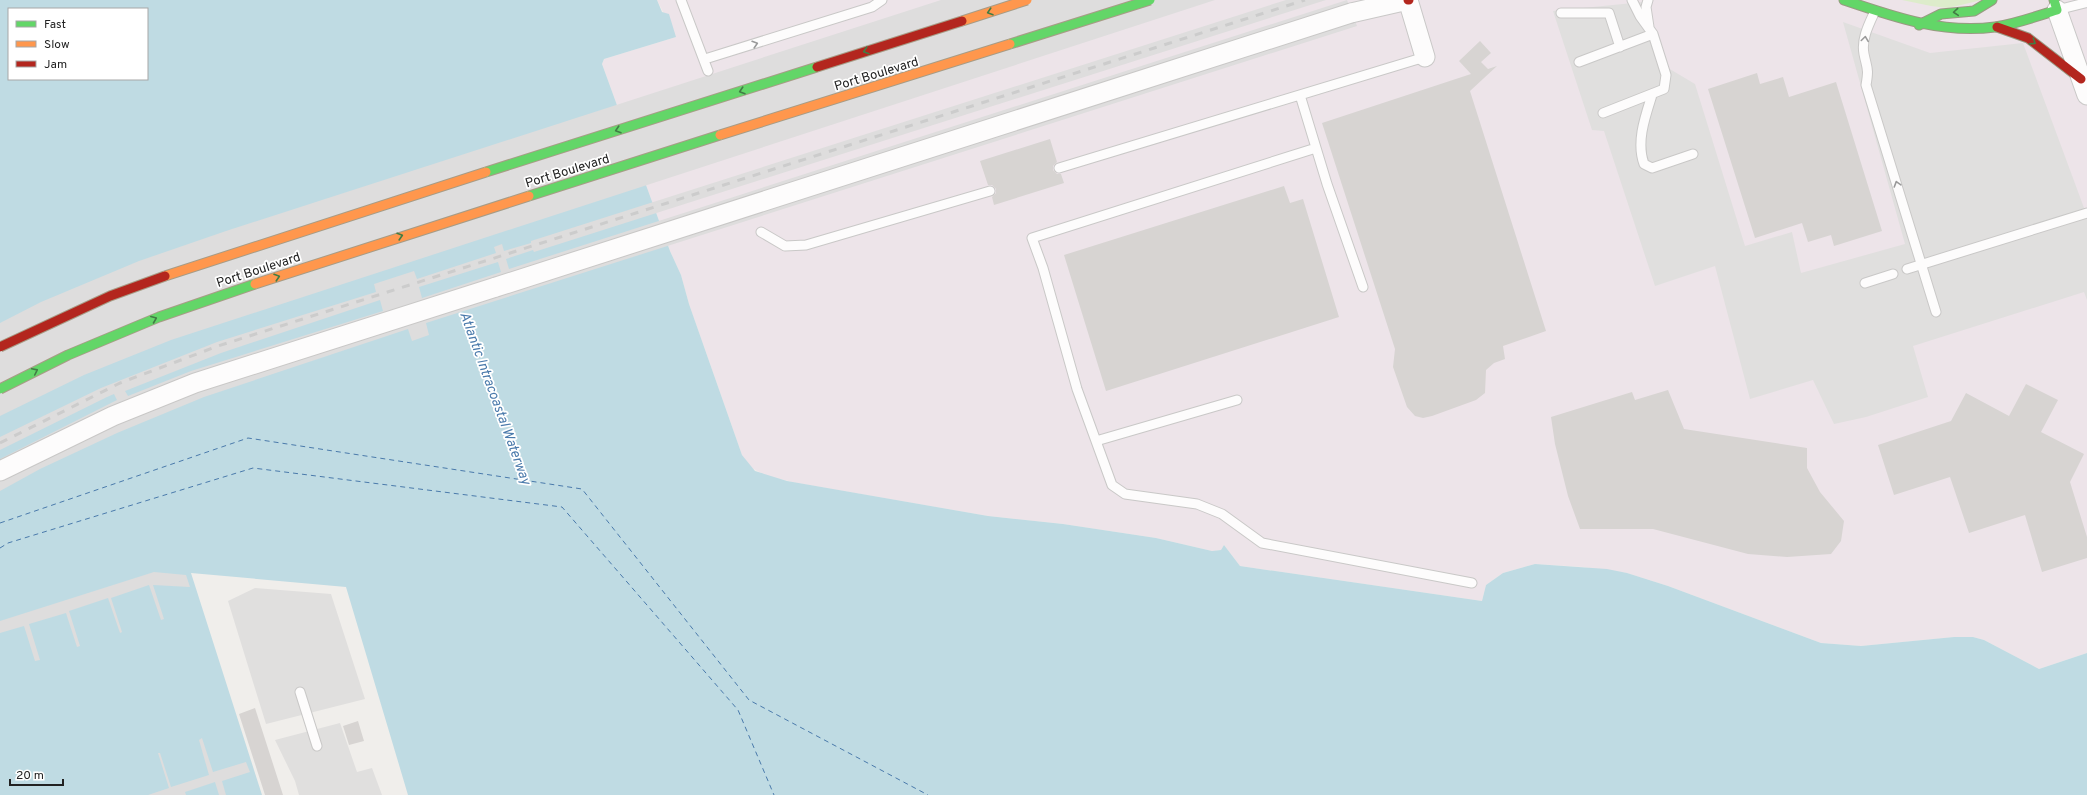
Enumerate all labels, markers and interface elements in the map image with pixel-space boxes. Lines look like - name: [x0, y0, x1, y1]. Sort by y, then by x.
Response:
- one-way arrow: [986, 7, 993, 16]
- legend: [8, 8, 148, 80]
- one-way arrow: [1953, 8, 1959, 17]
- text: Fast: [44, 17, 66, 33]
- one-way arrow: [1860, 36, 1869, 42]
- text: Slow: [44, 37, 70, 53]
- one-way arrow: [2028, 37, 2035, 44]
- one-way arrow: [752, 40, 759, 48]
- one-way arrow: [862, 46, 869, 55]
- street label: Port Boulevard: [832, 54, 921, 95]
- text: Jam: [44, 57, 67, 73]
- one-way arrow: [738, 86, 745, 95]
- one-way arrow: [615, 125, 622, 134]
- street label: Port Boulevard: [523, 151, 612, 192]
- one-way arrow: [1893, 180, 1902, 187]
- one-way arrow: [396, 232, 403, 241]
- street label: Port Boulevard: [215, 250, 303, 292]
- one-way arrow: [273, 273, 280, 281]
- water label: Atlantic Intracoastal Waterway: [455, 310, 534, 488]
- one-way arrow: [149, 316, 157, 324]
- one-way arrow: [30, 368, 38, 376]
- scale bar: [10, 761, 63, 787]
- text: 20 m: [16, 768, 44, 784]

